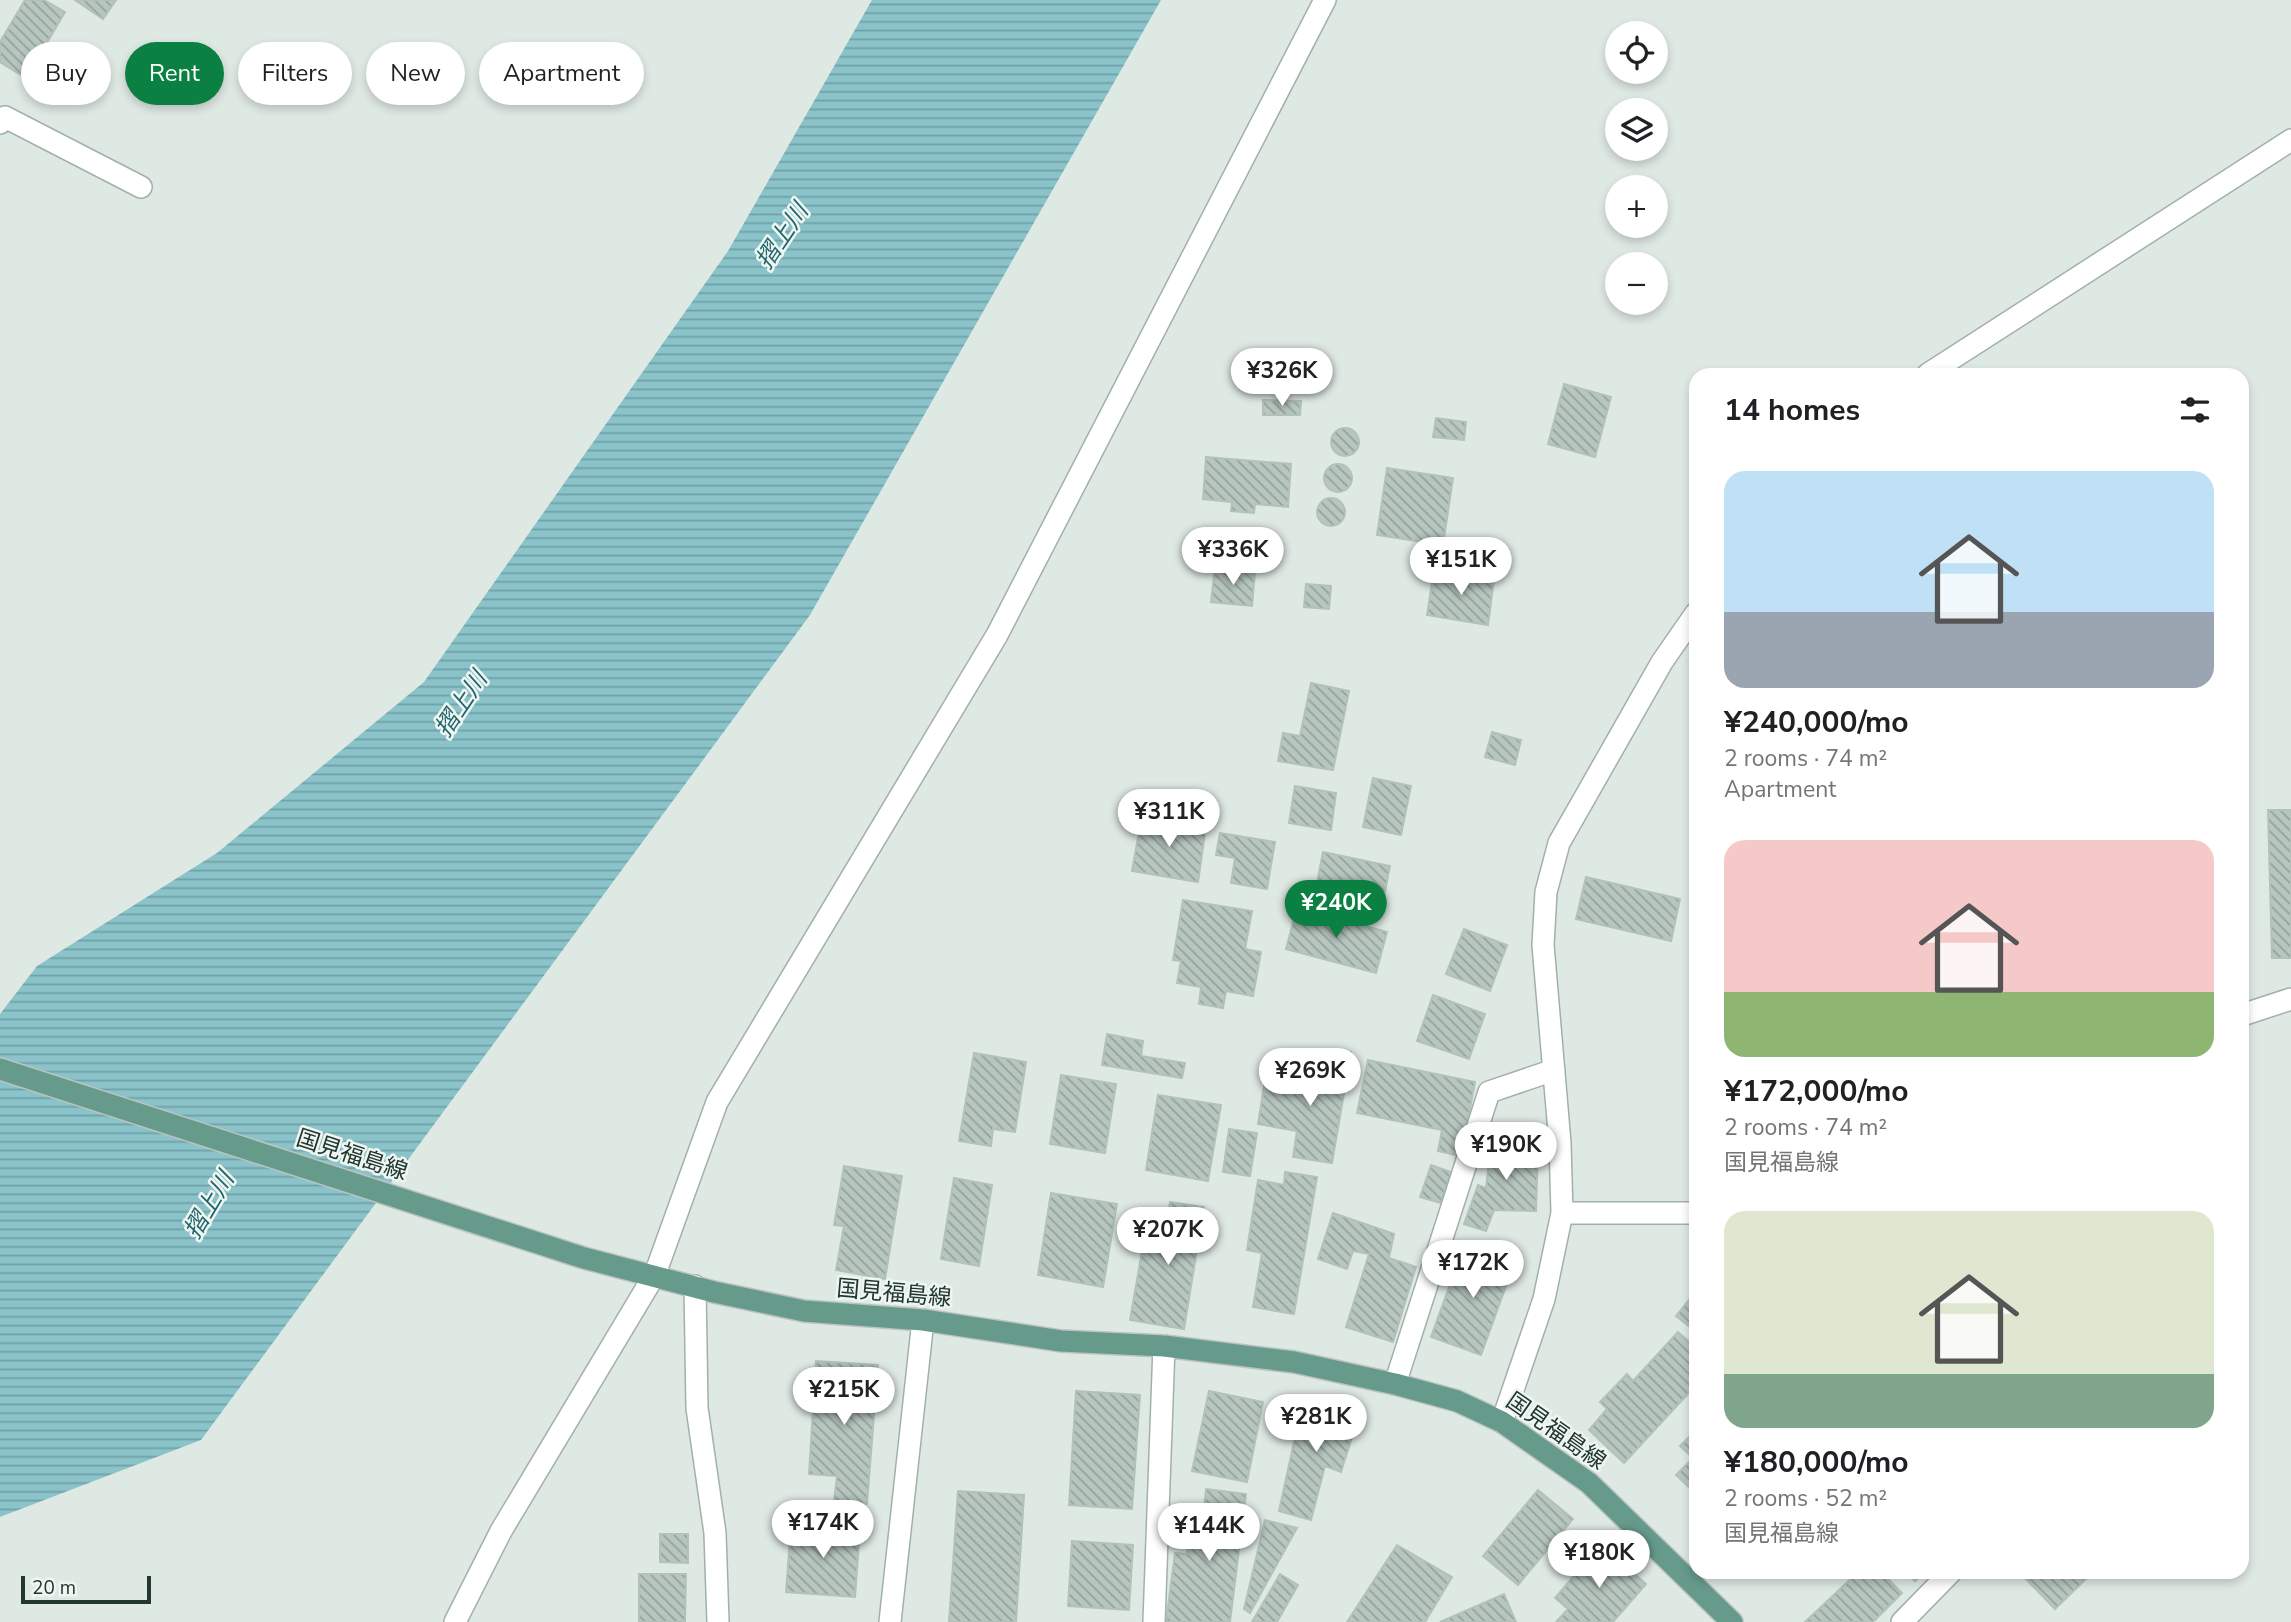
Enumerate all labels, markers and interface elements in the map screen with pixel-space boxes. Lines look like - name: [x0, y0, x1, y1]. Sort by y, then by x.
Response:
- map controls: [1605, 21, 1668, 315]
- button: locate: [1605, 21, 1668, 84]
- chip: Buy: [21, 42, 111, 105]
- chip: Rent: [125, 42, 224, 105]
- chip: Filters: [238, 42, 352, 105]
- chip: New: [366, 42, 465, 105]
- chip: Apartment: [479, 42, 644, 105]
- button: layers: [1605, 98, 1668, 161]
- button: +: [1605, 175, 1668, 238]
- water label: 摺上川: [749, 195, 817, 275]
- button: −: [1605, 252, 1668, 315]
- pin: ¥326K: [1233, 348, 1331, 408]
- text: ¥326K: [1247, 355, 1317, 386]
- text: 14 homes: [1724, 390, 1860, 431]
- icon: filters: [2176, 391, 2214, 429]
- icon: home: [1906, 516, 2032, 642]
- pin: ¥336K: [1184, 528, 1282, 587]
- text: ¥336K: [1198, 534, 1268, 565]
- pin: ¥151K: [1412, 538, 1510, 597]
- text: ¥151K: [1426, 544, 1496, 575]
- water label: 摺上川: [428, 663, 496, 743]
- text: ¥240,000/mo: [1724, 702, 1909, 743]
- text: 2 rooms · 74 m²: [1724, 743, 1887, 774]
- text: Apartment: [1724, 774, 1836, 805]
- pin: ¥311K: [1120, 790, 1218, 849]
- text: ¥311K: [1134, 796, 1204, 827]
- pin: ¥240K: [1287, 880, 1385, 940]
- icon: home: [1906, 885, 2032, 1011]
- text: ¥240K: [1301, 887, 1371, 918]
- pin: ¥269K: [1261, 1048, 1359, 1108]
- text: ¥269K: [1275, 1055, 1345, 1086]
- text: ¥172,000/mo: [1724, 1071, 1909, 1112]
- text: 2 rooms · 74 m²: [1724, 1112, 1887, 1143]
- street label: 国見福島線: [293, 1122, 411, 1188]
- pin: ¥190K: [1457, 1122, 1555, 1182]
- text: ¥190K: [1471, 1129, 1541, 1160]
- text: 国見福島線: [1724, 1147, 1839, 1178]
- water label: 摺上川: [177, 1163, 243, 1244]
- pin: ¥207K: [1119, 1208, 1217, 1267]
- text: ¥207K: [1133, 1214, 1203, 1245]
- pin: ¥172K: [1424, 1240, 1522, 1300]
- text: ¥172K: [1438, 1247, 1508, 1278]
- icon: home: [1906, 1256, 2032, 1382]
- street label: 国見福島線: [835, 1273, 953, 1313]
- pin: ¥215K: [795, 1368, 893, 1427]
- text: ¥215K: [809, 1374, 879, 1405]
- street label: 国見福島線: [1500, 1385, 1612, 1477]
- pin: ¥281K: [1267, 1394, 1365, 1454]
- text: ¥281K: [1281, 1401, 1351, 1432]
- text: ¥180,000/mo: [1724, 1442, 1909, 1483]
- text: 2 rooms · 52 m²: [1724, 1483, 1887, 1514]
- pin: ¥174K: [774, 1500, 872, 1560]
- pin: ¥144K: [1160, 1504, 1258, 1563]
- text: ¥174K: [788, 1507, 858, 1538]
- text: ¥144K: [1174, 1510, 1244, 1541]
- text: 国見福島線: [1724, 1518, 1839, 1549]
- pin: ¥180K: [1550, 1530, 1648, 1590]
- text: ¥180K: [1564, 1537, 1634, 1568]
- scale bar: [21, 1573, 150, 1605]
- text: 20 m: [32, 1575, 76, 1601]

